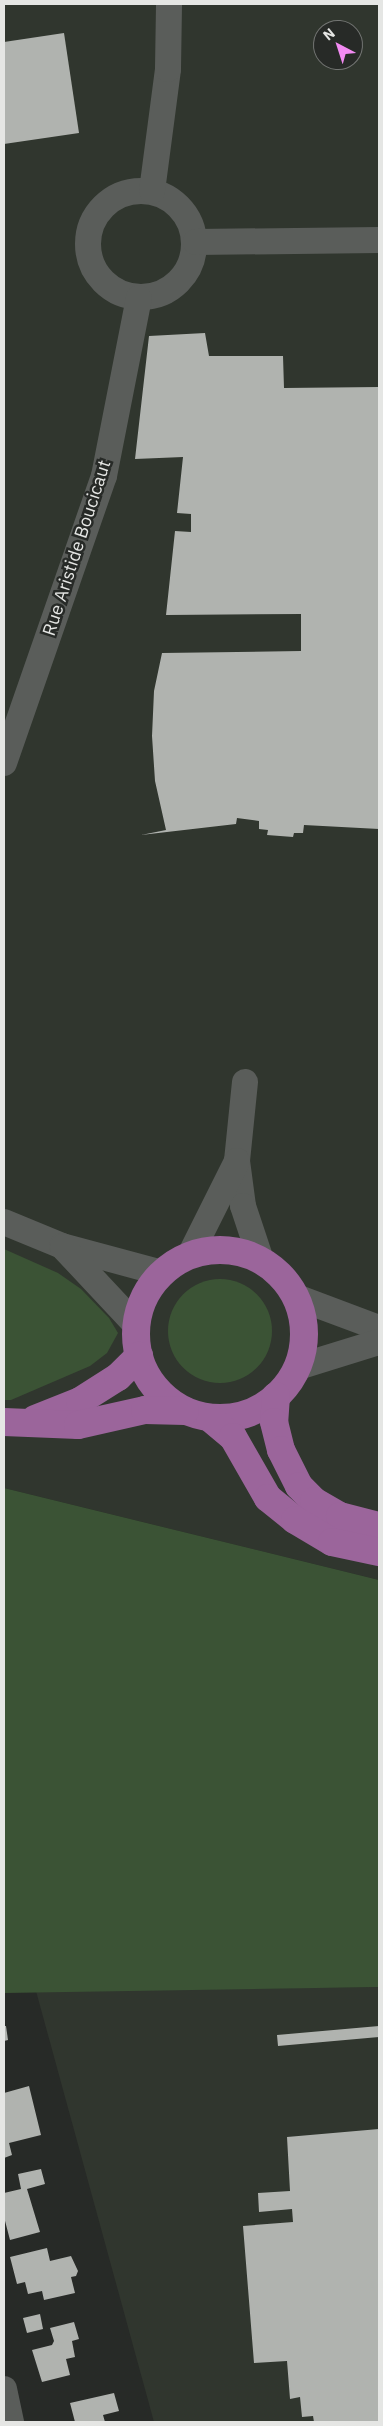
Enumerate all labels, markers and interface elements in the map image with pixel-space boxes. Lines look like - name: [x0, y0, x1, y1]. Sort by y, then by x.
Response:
- north arrow: [313, 20, 363, 70]
- text: N: [319, 24, 339, 44]
- street label: Rue Aristide Boucicaut: [38, 457, 116, 639]

